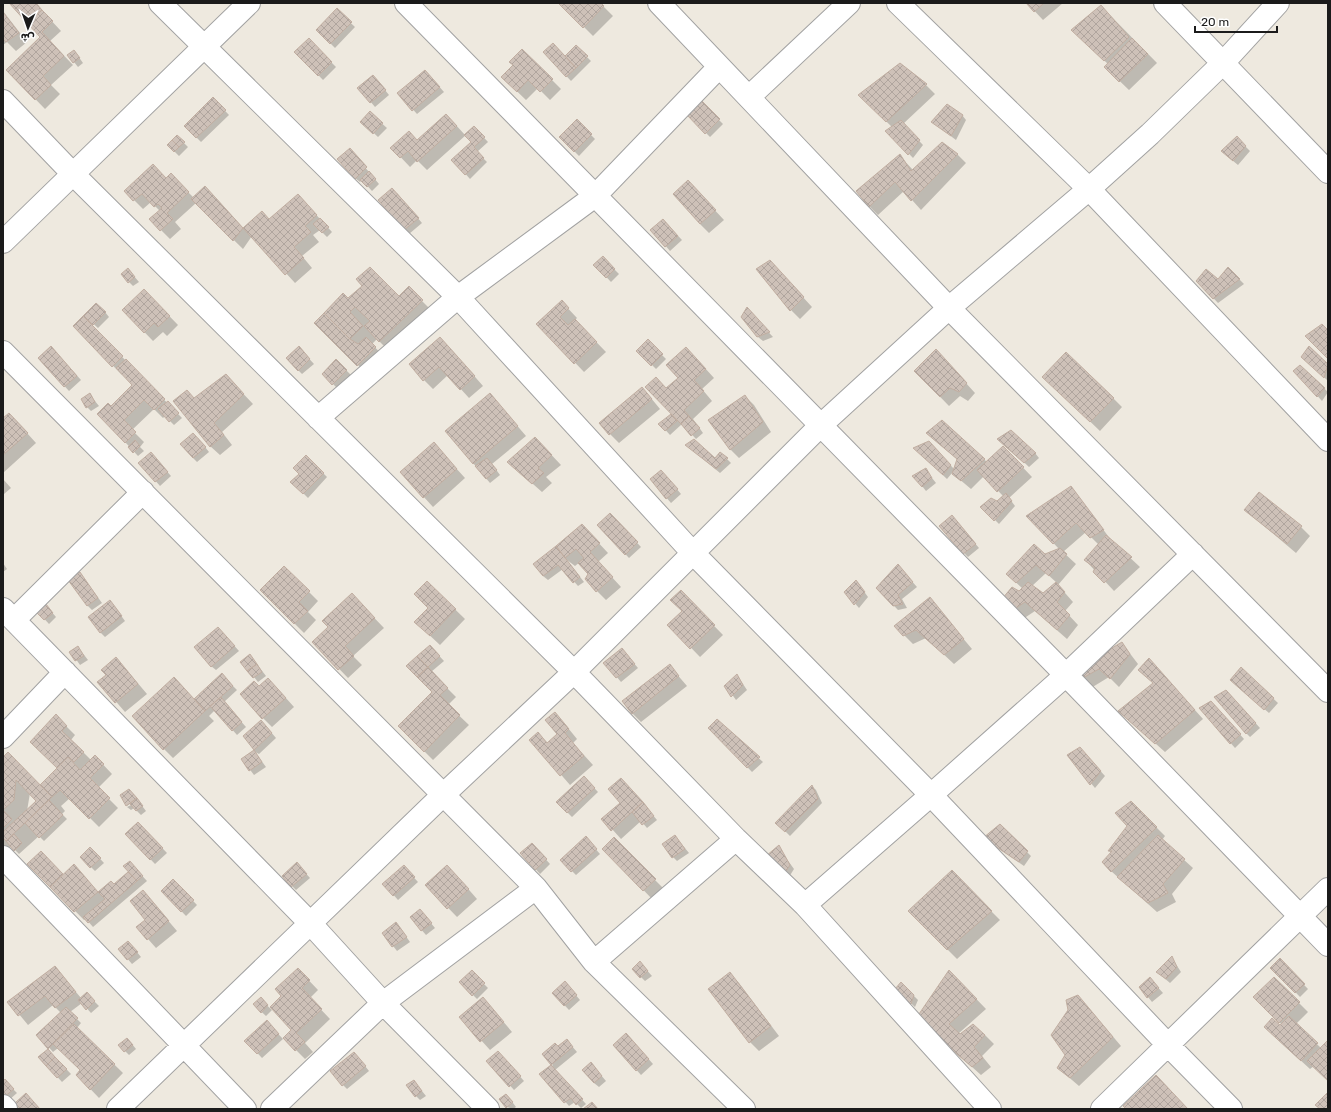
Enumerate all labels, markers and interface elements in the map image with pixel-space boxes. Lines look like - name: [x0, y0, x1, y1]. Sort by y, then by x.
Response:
- north arrow: [8, 8, 48, 48]
- scale bar: [1195, 8, 1277, 34]
- text: 20 m: [1201, 15, 1229, 29]
- text: ش: [20, 31, 35, 44]

